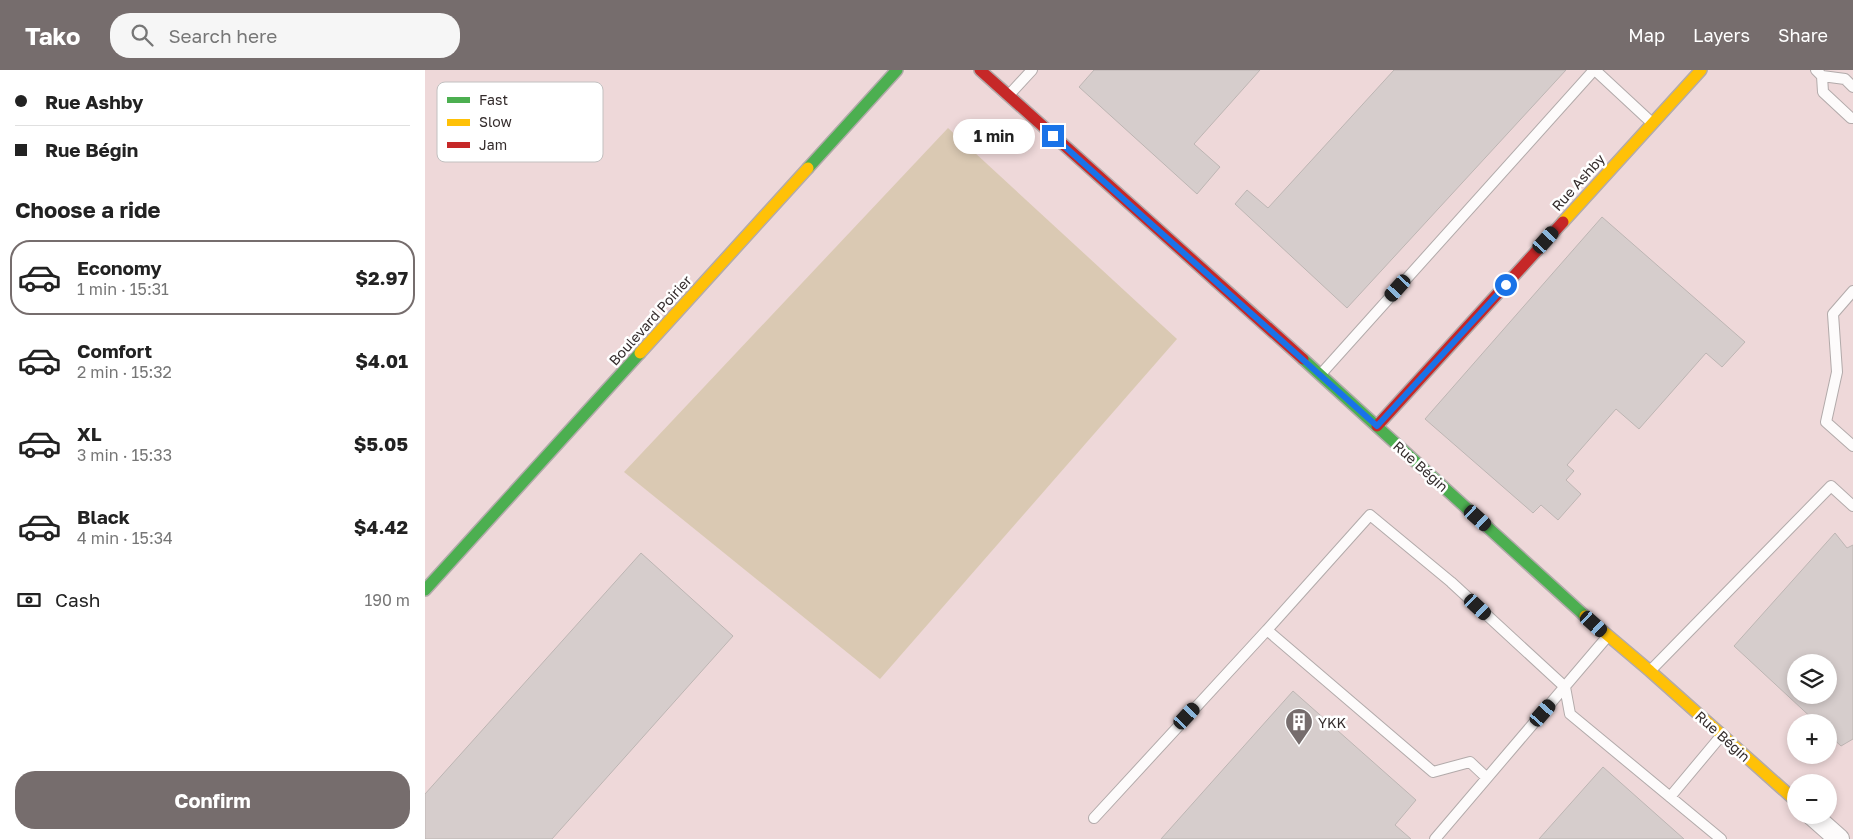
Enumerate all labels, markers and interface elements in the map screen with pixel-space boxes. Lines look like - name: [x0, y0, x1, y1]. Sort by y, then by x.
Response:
- search box: [110, 13, 460, 58]
- text: Tako: [25, 21, 80, 50]
- icon: search: [128, 21, 156, 49]
- text: Search here: [168, 24, 277, 47]
- text: Map: [1628, 24, 1665, 46]
- text: Layers: [1693, 24, 1750, 46]
- text: Share: [1778, 24, 1828, 46]
- legend: [437, 82, 603, 162]
- text: Rue Ashby: [45, 90, 143, 113]
- text: Fast: [479, 91, 508, 108]
- text: Slow: [479, 113, 512, 130]
- callout: 1 min: [953, 118, 1035, 154]
- route end: [1042, 125, 1064, 147]
- text: 1 min: [974, 126, 1014, 146]
- text: Jam: [479, 136, 507, 153]
- text: Rue Bégin: [45, 138, 138, 161]
- street label: Rue Ashby: [1548, 150, 1608, 214]
- text: Choose a ride: [15, 196, 161, 223]
- car: [1530, 224, 1561, 256]
- icon: car: [17, 255, 62, 300]
- text: Economy: [77, 256, 162, 279]
- text: $2.97: [355, 266, 408, 289]
- street label: Boulevard Poirier: [605, 271, 695, 368]
- car: [1382, 272, 1413, 304]
- route start: [1495, 274, 1517, 296]
- text: 1 min · 15:31: [77, 279, 169, 299]
- icon: car: [17, 338, 62, 383]
- text: Comfort: [77, 339, 152, 362]
- text: $4.01: [355, 349, 408, 372]
- text: 2 min · 15:32: [77, 362, 172, 382]
- icon: car: [17, 421, 62, 466]
- text: XL: [77, 422, 102, 445]
- text: $5.05: [354, 432, 408, 455]
- street label: Rue Bégin: [1390, 437, 1452, 495]
- text: 3 min · 15:33: [77, 445, 172, 465]
- car: [1461, 502, 1494, 534]
- icon: car: [17, 504, 62, 549]
- text: Black: [77, 505, 130, 528]
- text: $4.42: [354, 515, 408, 538]
- text: 4 min · 15:34: [77, 528, 173, 548]
- icon: cash: [15, 586, 43, 614]
- text: Cash: [55, 588, 100, 611]
- text: 190 m: [364, 590, 410, 610]
- car: [1461, 591, 1494, 623]
- car: [1577, 608, 1610, 640]
- map controls: [1787, 654, 1837, 824]
- button: layers: [1787, 654, 1837, 704]
- car: [1527, 697, 1558, 729]
- car: [1171, 700, 1202, 732]
- building icon: YKK: [1284, 707, 1314, 746]
- street label: Rue Bégin: [1692, 707, 1754, 765]
- place label: YKK: [1318, 714, 1347, 731]
- button: +: [1787, 714, 1837, 764]
- button: Confirm: [15, 771, 410, 829]
- button: −: [1787, 774, 1837, 824]

